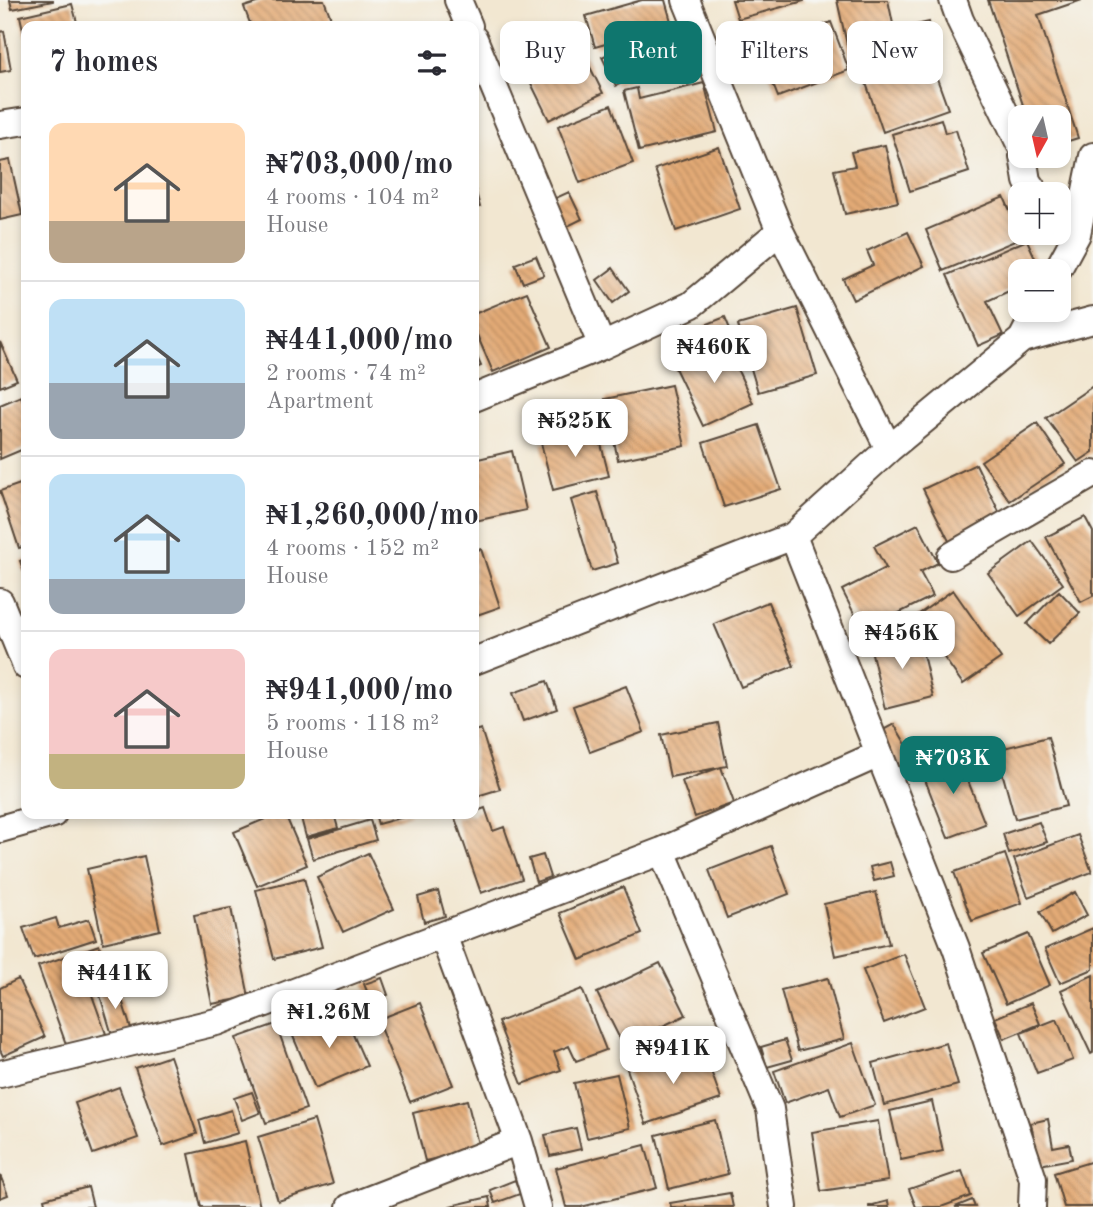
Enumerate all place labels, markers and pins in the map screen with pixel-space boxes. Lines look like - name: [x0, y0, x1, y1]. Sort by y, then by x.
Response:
- pin: ₦460K: [665, 326, 763, 385]
- pin: ₦525K: [526, 400, 624, 459]
- pin: ₦456K: [853, 612, 951, 671]
- pin: ₦703K: [904, 736, 1002, 796]
- pin: ₦441K: [66, 951, 164, 1011]
- pin: ₦1.26M: [272, 990, 386, 1050]
- pin: ₦941K: [624, 1026, 722, 1086]

